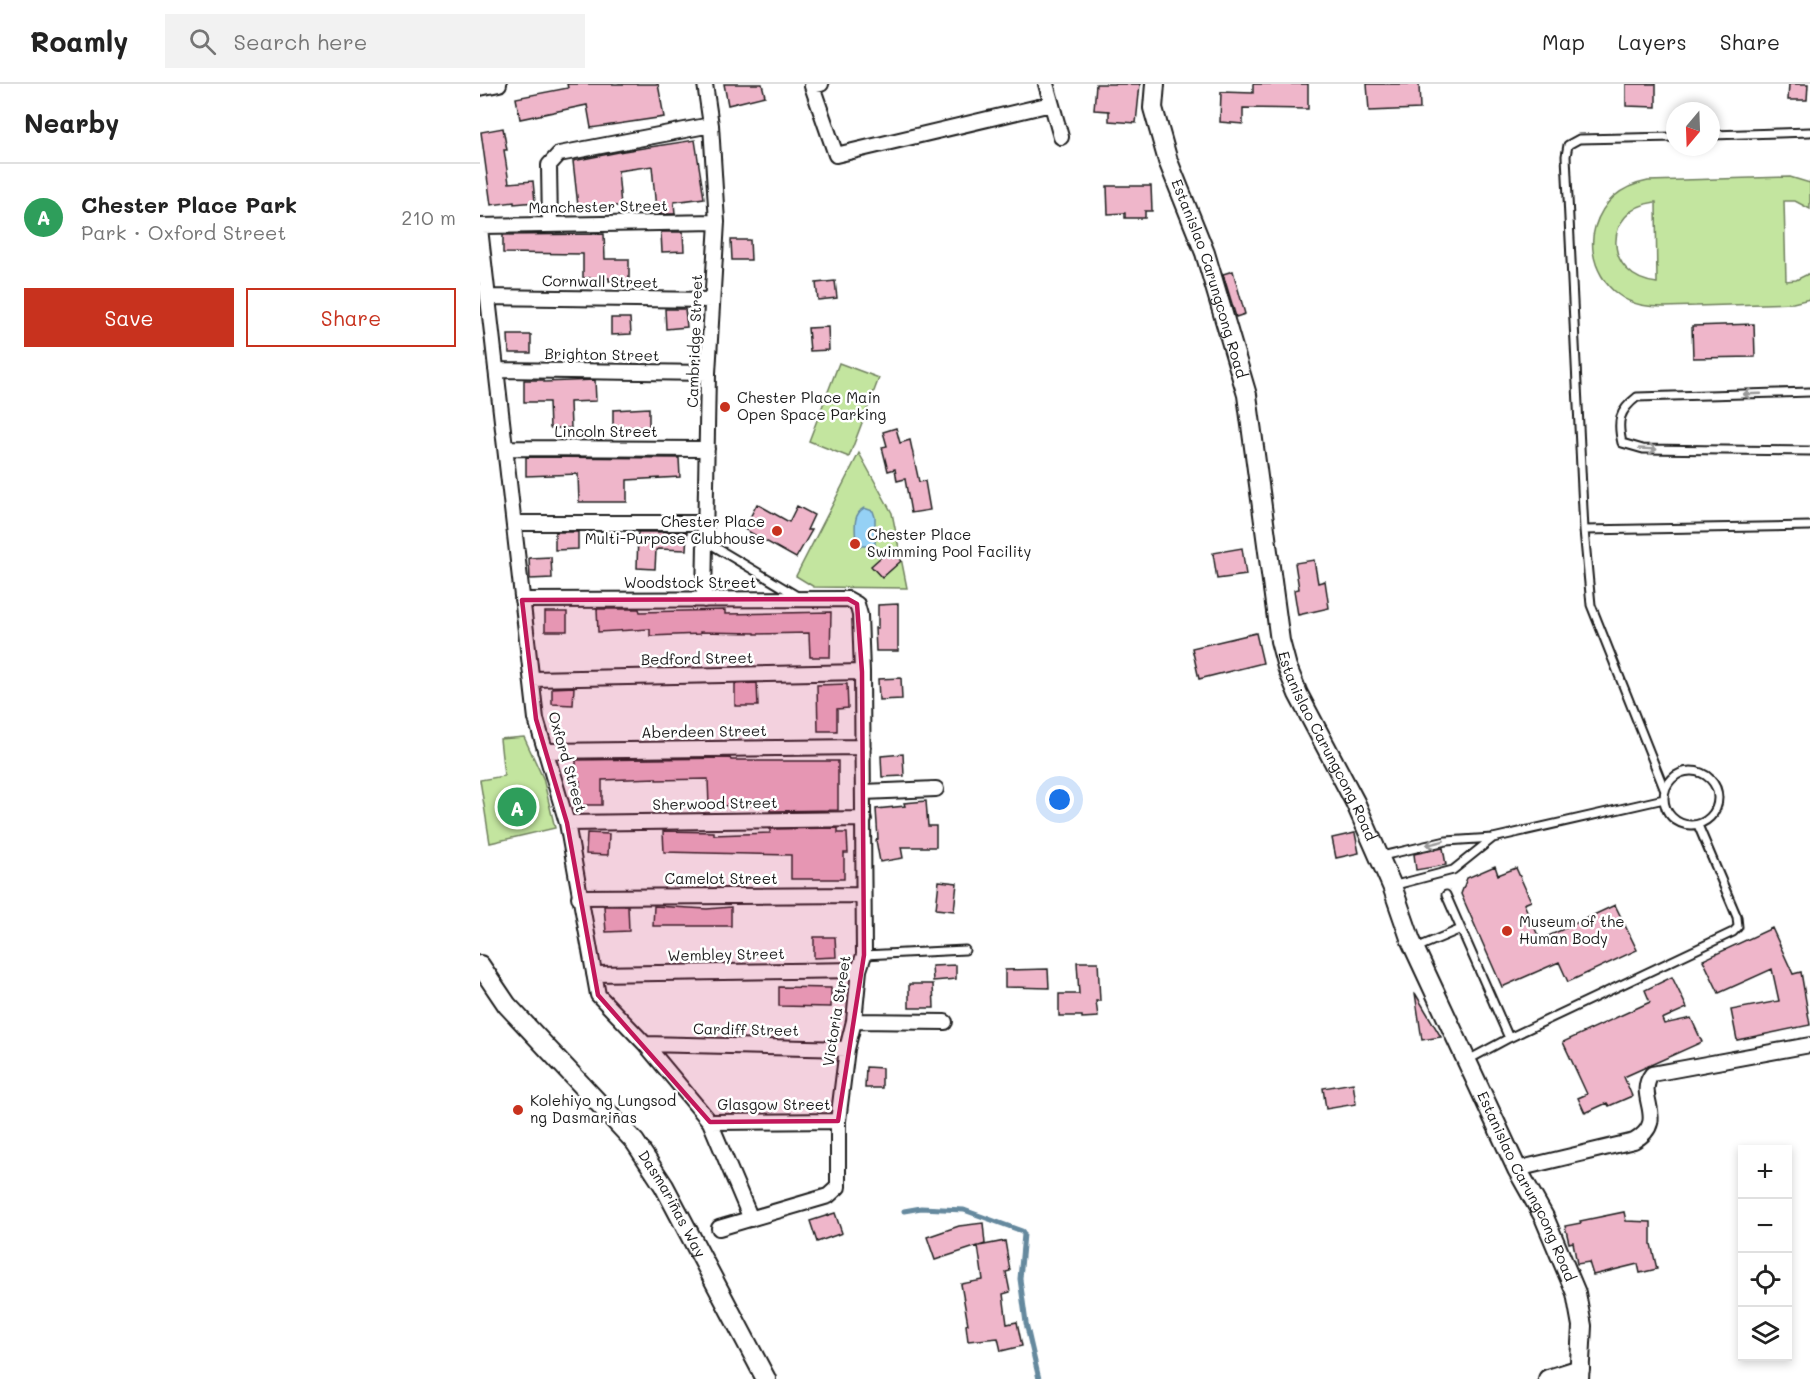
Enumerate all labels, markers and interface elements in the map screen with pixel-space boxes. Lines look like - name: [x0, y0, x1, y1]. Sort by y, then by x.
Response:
- search box: [165, 14, 585, 68]
- text: Roamly: [30, 23, 129, 59]
- icon: search: [186, 25, 219, 58]
- text: Search here: [234, 27, 367, 56]
- text: Map: [1542, 28, 1585, 55]
- text: Layers: [1618, 28, 1687, 55]
- text: Share: [1720, 28, 1780, 55]
- north arrow: [1666, 102, 1720, 156]
- text: Nearby: [24, 106, 119, 140]
- street label: Estanislao Carungcong Road: [1167, 176, 1252, 380]
- text: Chester Place Park: [81, 190, 297, 219]
- street label: Manchester Street: [528, 195, 668, 217]
- text: A: [37, 204, 50, 230]
- text: 210 m: [401, 204, 456, 230]
- text: Park · Oxford Street: [81, 219, 286, 245]
- street label: Cornwall Street: [542, 270, 658, 292]
- street label: Cambridge Street: [682, 274, 706, 408]
- button: Save: [24, 288, 234, 347]
- button: Share: [246, 288, 456, 347]
- street label: Brighton Street: [544, 343, 660, 365]
- place label: Chester Place Main Open Space Parking: [737, 387, 886, 424]
- one-way arrow: [1742, 388, 1762, 399]
- marker: Chester Place Main Open Space Parking: [718, 400, 732, 414]
- street label: Lincoln Street: [554, 421, 658, 441]
- one-way arrow: [1638, 443, 1658, 454]
- place label: Chester Place Multi-Purpose Clubhouse: [585, 511, 765, 548]
- marker: Chester Place Multi-Purpose Clubhouse: [770, 524, 784, 538]
- place label: Chester Place Swimming Pool Facility: [867, 524, 1032, 561]
- marker: Chester Place Swimming Pool Facility: [848, 537, 862, 551]
- street label: Woodstock Street: [624, 572, 756, 592]
- street label: Bedford Street: [641, 647, 753, 669]
- street label: Estanislao Carungcong Road: [1274, 649, 1382, 844]
- street label: Oxford Street: [544, 709, 592, 814]
- street label: Aberdeen Street: [641, 720, 767, 742]
- pin: A: [498, 784, 537, 830]
- your location: [1045, 785, 1074, 814]
- street label: Sherwood Street: [652, 792, 778, 814]
- one-way arrow: [1426, 838, 1445, 850]
- street label: Camelot Street: [664, 868, 778, 888]
- place label: Museum of the Human Body: [1519, 911, 1625, 948]
- marker: Museum of the Human Body: [1500, 924, 1514, 938]
- street label: Wembley Street: [667, 943, 785, 965]
- street label: Victoria Street: [817, 954, 855, 1068]
- street label: Cardiff Street: [693, 1018, 799, 1040]
- street label: Estanislao Carungcong Road: [1473, 1088, 1581, 1284]
- place label: Kolehiyo ng Lungsod ng Dasmariñas: [530, 1090, 676, 1127]
- street label: Glasgow Street: [717, 1094, 831, 1114]
- marker: Kolehiyo ng Lungsod ng Dasmariñas: [511, 1103, 525, 1117]
- map controls: [1738, 1145, 1792, 1361]
- button: +: [1738, 1145, 1792, 1199]
- street label: Dasmariñas Way: [634, 1146, 711, 1261]
- button: −: [1738, 1199, 1792, 1253]
- button: locate: [1738, 1253, 1792, 1307]
- button: layers: [1738, 1307, 1792, 1361]

